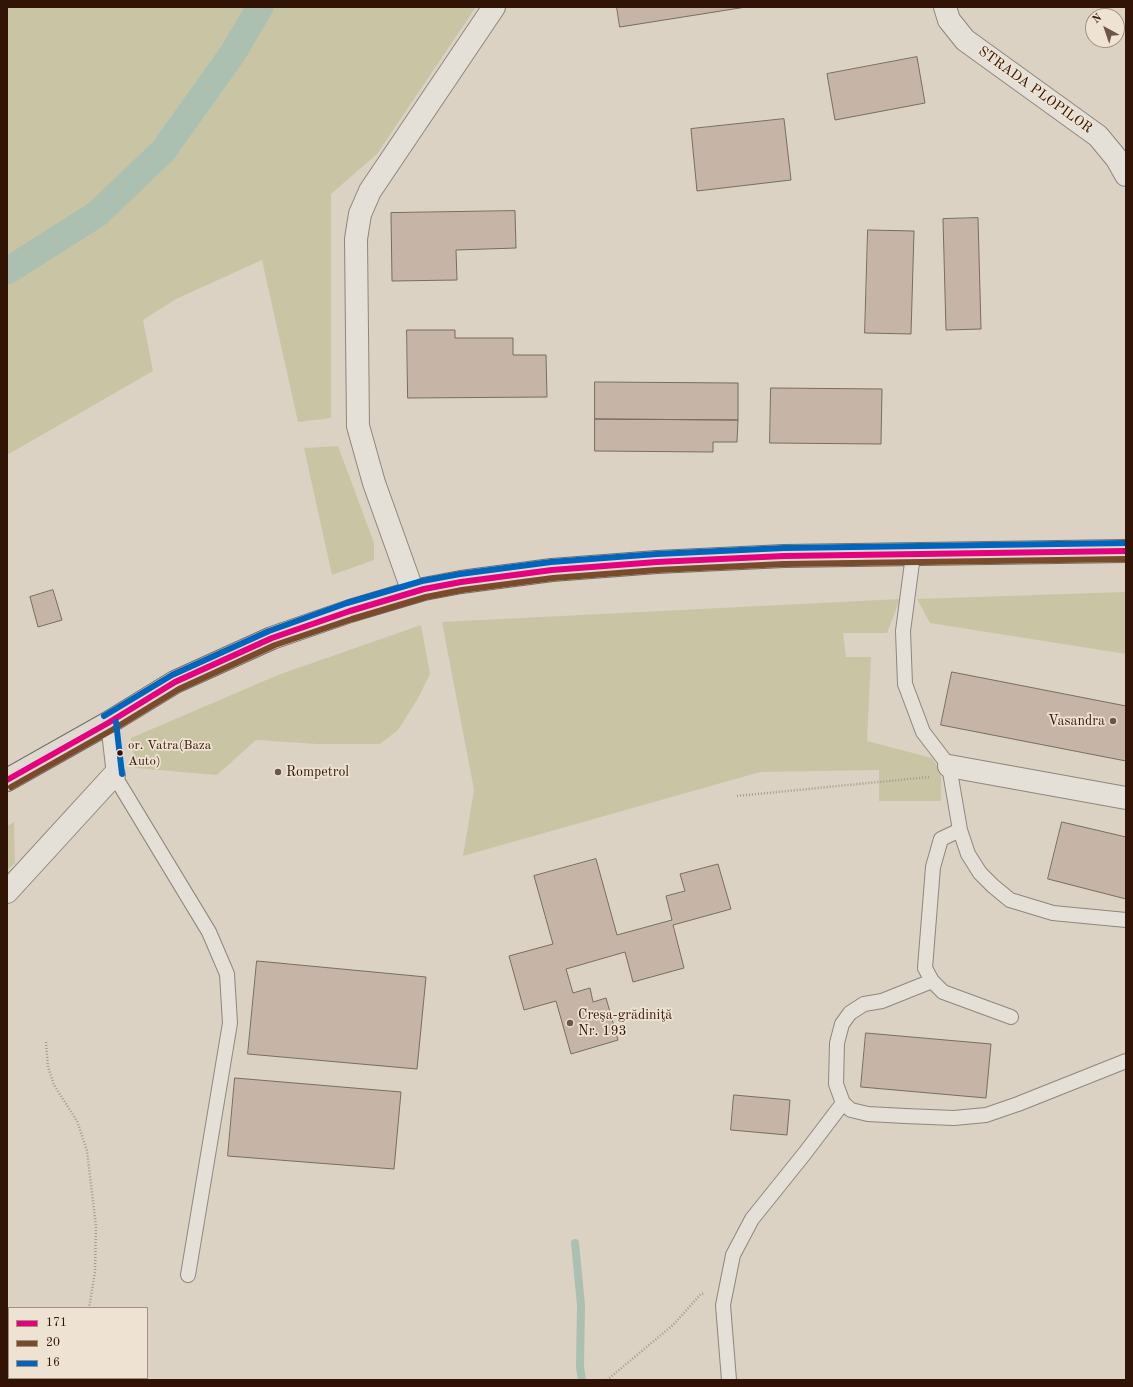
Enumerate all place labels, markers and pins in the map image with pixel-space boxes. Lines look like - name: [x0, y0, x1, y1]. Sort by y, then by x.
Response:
- place label: Vasandra: [1048, 713, 1105, 729]
- marker: Vasandra: [1108, 716, 1118, 726]
- place label: or. Vatra(Baza Auto): [128, 738, 211, 769]
- marker: or. Vatra(Baza Auto): [115, 748, 125, 758]
- place label: Rompetrol: [286, 764, 349, 780]
- marker: Rompetrol: [273, 767, 283, 777]
- place label: Creşa-grădiniţă Nr. 193: [578, 1007, 672, 1040]
- marker: Creşa-grădiniţă Nr. 193: [565, 1018, 575, 1028]

